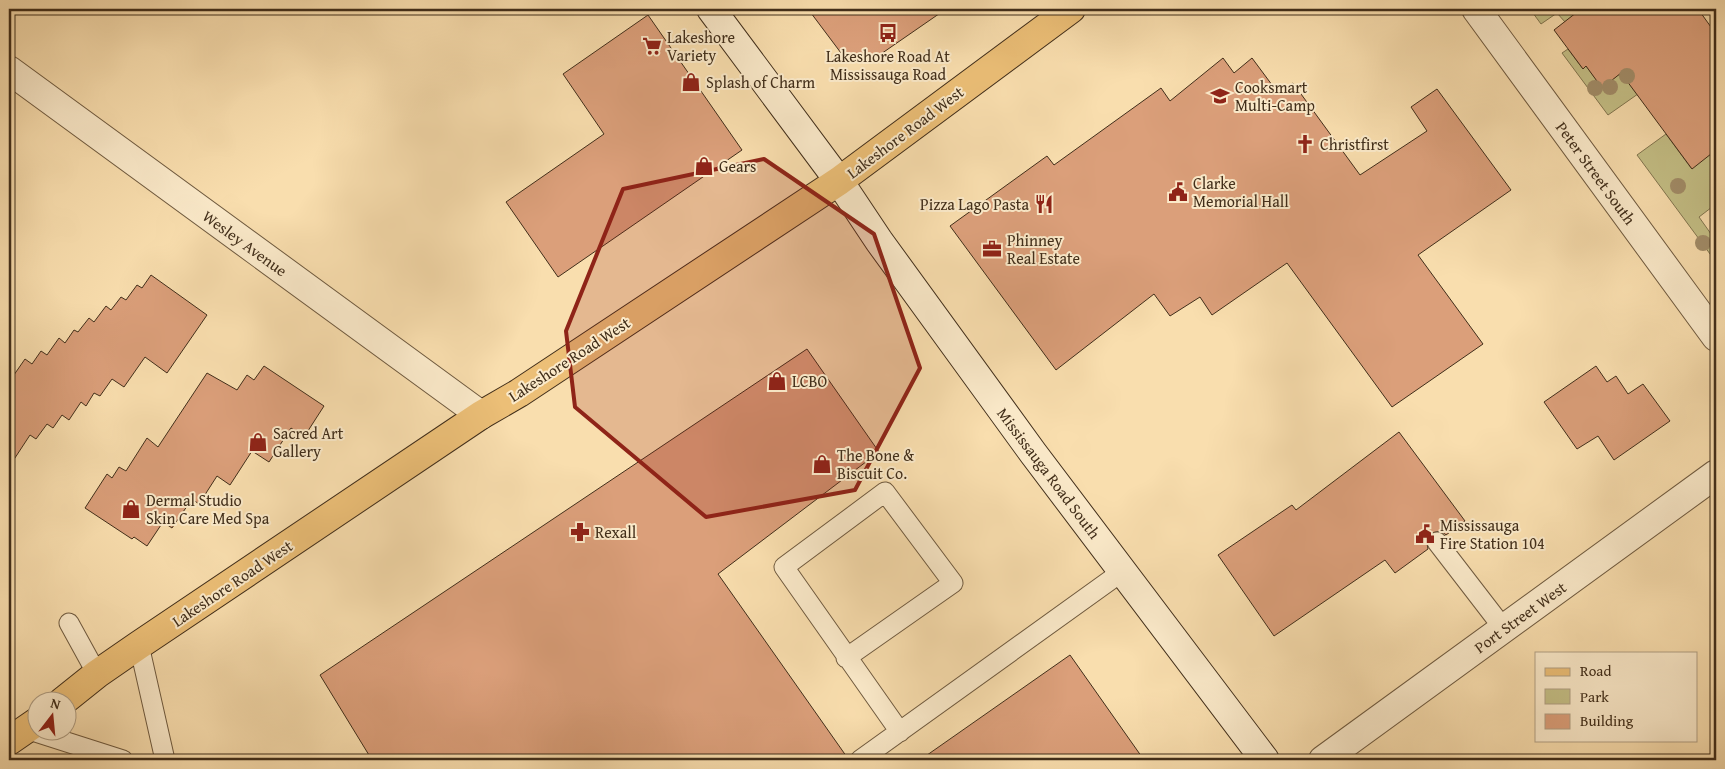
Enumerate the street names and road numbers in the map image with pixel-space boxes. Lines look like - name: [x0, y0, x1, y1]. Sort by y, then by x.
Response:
- street label: Lakeshore Road West: [841, 80, 969, 184]
- street label: Peter Street South: [1550, 116, 1642, 230]
- street label: Wesley Avenue: [198, 204, 292, 282]
- street label: Lakeshore Road West: [503, 310, 635, 407]
- street label: Mississauga Road South: [992, 402, 1106, 544]
- street label: Lakeshore Road West: [167, 533, 297, 632]
- street label: Port Street West: [1469, 575, 1571, 659]

